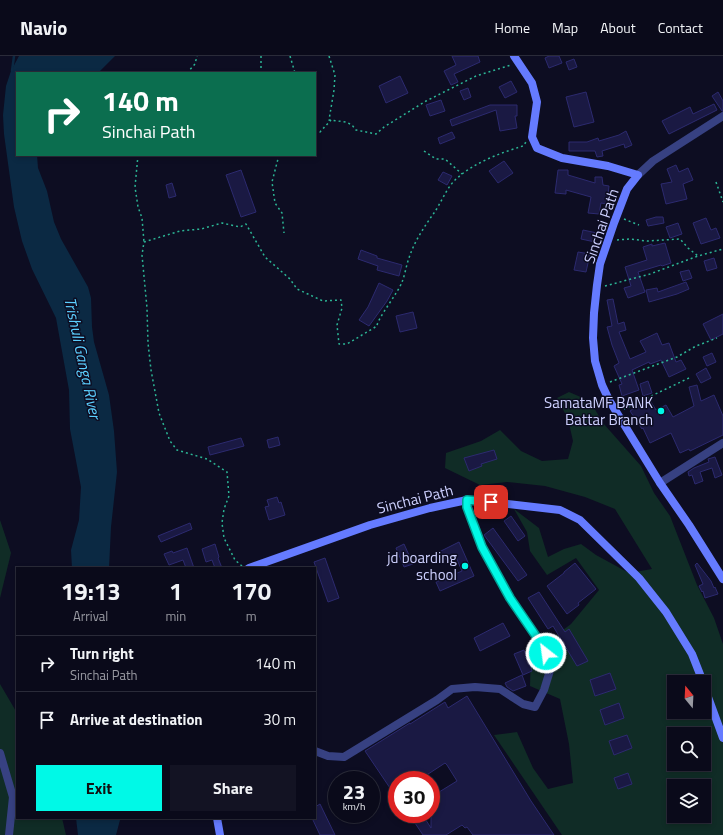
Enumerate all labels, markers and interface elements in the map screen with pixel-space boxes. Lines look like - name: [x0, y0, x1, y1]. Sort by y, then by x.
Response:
- text: Navio: [20, 13, 67, 42]
- text: Home: [495, 17, 530, 38]
- text: Map: [552, 17, 578, 38]
- text: About: [600, 17, 636, 38]
- text: Contact: [658, 17, 703, 38]
- text: 140 m: [102, 79, 179, 122]
- icon: right: [36, 88, 88, 140]
- text: Sinchai Path: [102, 118, 195, 145]
- street label: Sinchai Path: [577, 185, 625, 267]
- water label: Trishuli Ganga River: [58, 295, 108, 423]
- place label: SamataMF BANK Battar Branch: [544, 391, 653, 431]
- marker: SamataMF BANK Battar Branch: [656, 406, 666, 416]
- street label: Sinchai Path: [374, 478, 456, 520]
- pin: [474, 485, 508, 519]
- icon: arrive: [480, 491, 502, 513]
- place label: jd boarding school: [386, 546, 457, 586]
- marker: jd boarding school: [460, 561, 470, 571]
- text: 19:13: [61, 573, 121, 609]
- text: 1: [169, 573, 183, 609]
- text: 170: [231, 573, 271, 609]
- text: Arrival: [73, 606, 108, 626]
- text: min: [165, 606, 186, 626]
- text: m: [246, 606, 257, 626]
- position arrow: [525, 632, 567, 674]
- text: Turn right: [70, 642, 134, 665]
- text: 140 m: [255, 652, 296, 675]
- icon: right: [36, 653, 58, 675]
- text: Sinchai Path: [70, 665, 137, 685]
- north arrow: [667, 675, 711, 719]
- map controls: [667, 675, 711, 823]
- text: Arrive at destination: [70, 708, 203, 731]
- text: 30 m: [263, 708, 296, 731]
- icon: arrive: [36, 709, 58, 731]
- button: search: [667, 727, 711, 771]
- button: Exit: [36, 765, 162, 811]
- button: Share: [170, 765, 296, 811]
- speed limit sign: 30: [388, 771, 440, 823]
- text: 23: [343, 776, 365, 807]
- button: layers: [667, 779, 711, 823]
- text: km/h: [343, 799, 365, 814]

